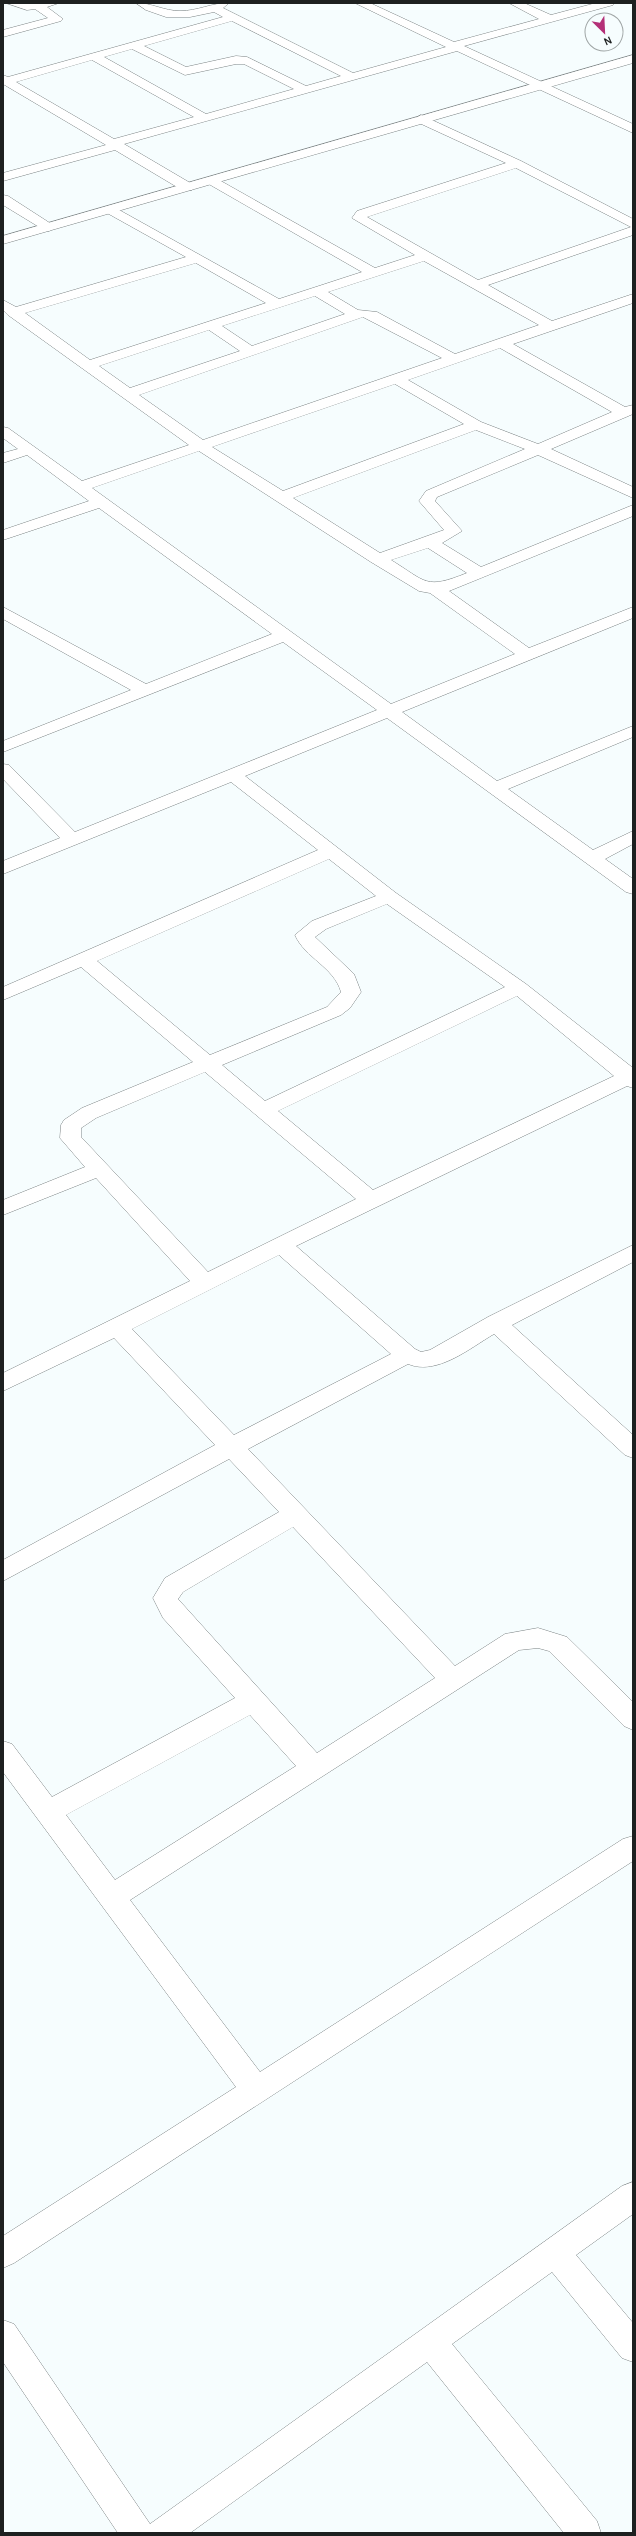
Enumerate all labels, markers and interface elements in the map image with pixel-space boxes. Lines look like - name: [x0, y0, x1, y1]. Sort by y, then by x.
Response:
- north arrow: [584, 12, 624, 52]
- text: N: [602, 33, 614, 48]

